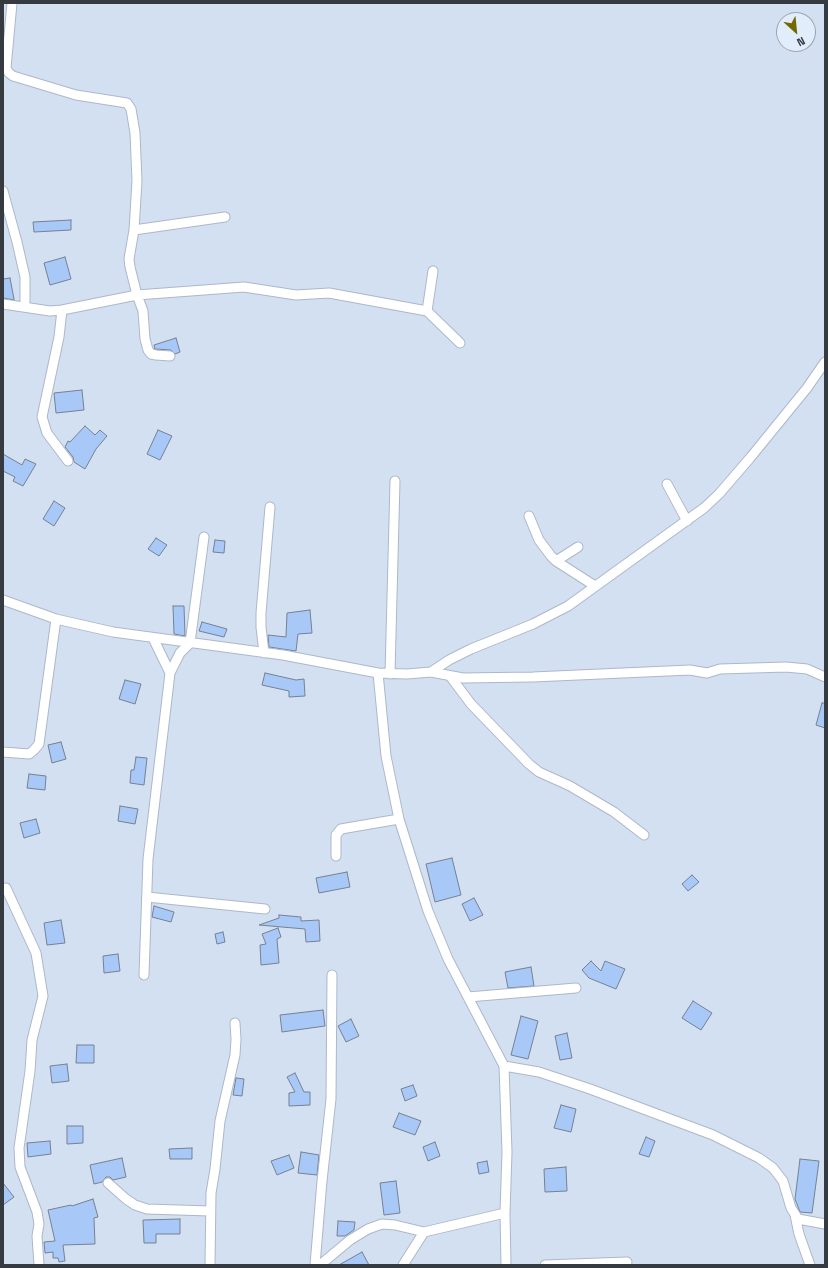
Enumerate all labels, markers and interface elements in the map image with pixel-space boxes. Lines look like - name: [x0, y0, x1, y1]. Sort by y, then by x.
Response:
- north arrow: [776, 12, 816, 52]
- text: N: [795, 34, 807, 50]

